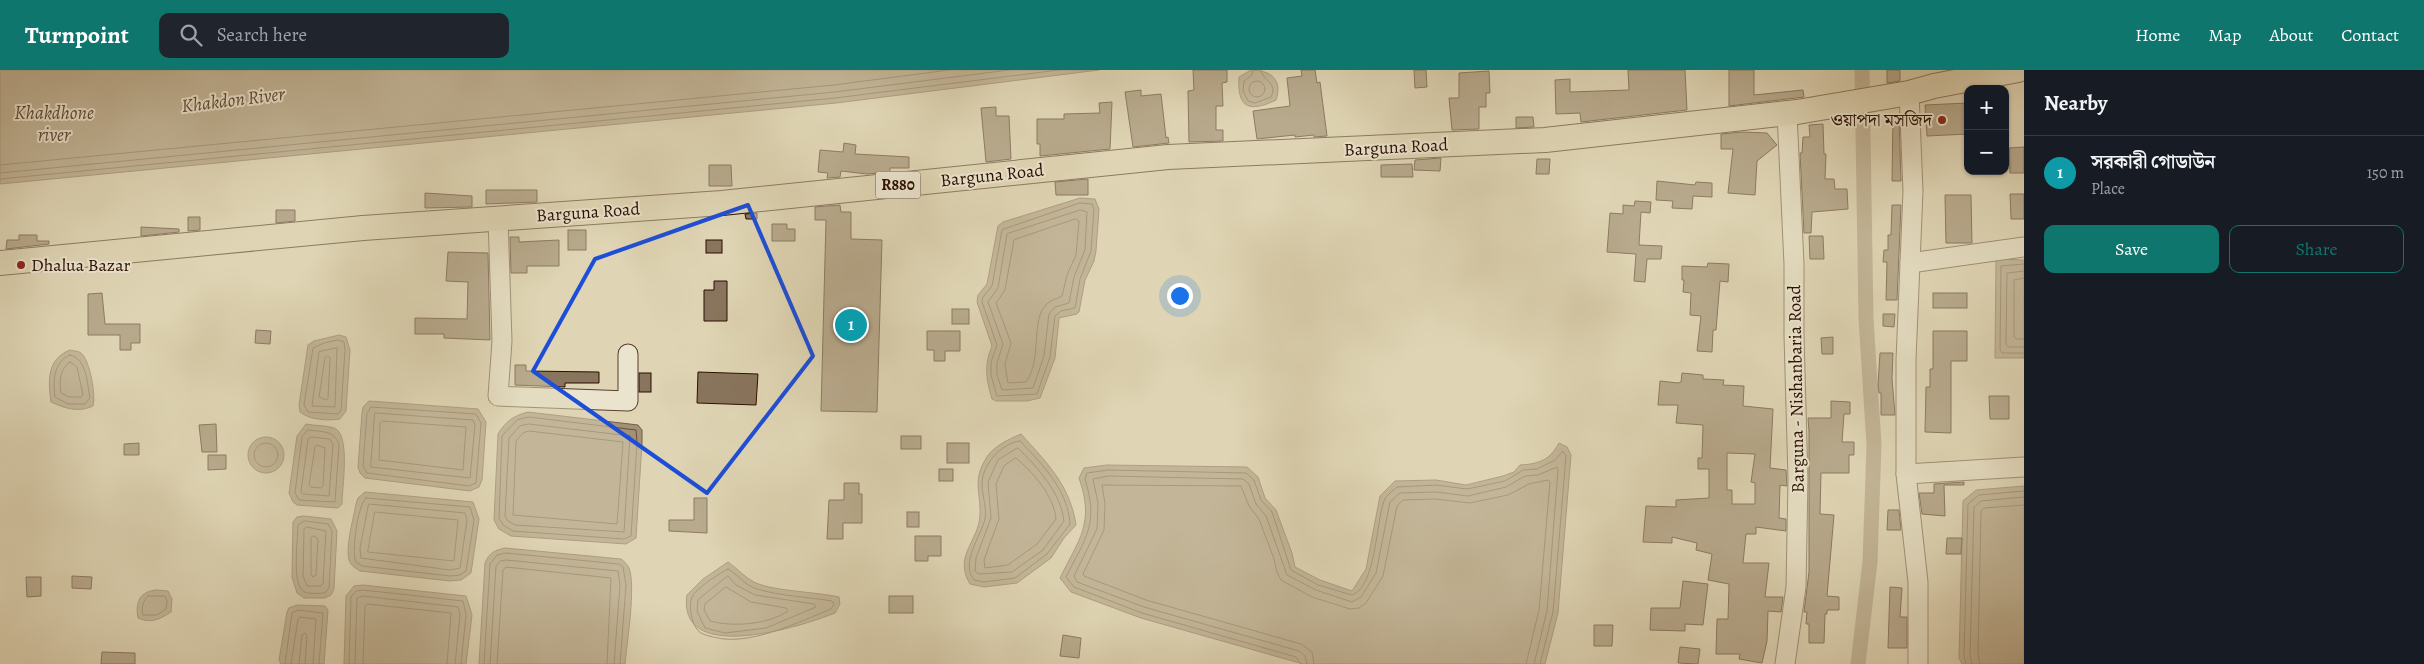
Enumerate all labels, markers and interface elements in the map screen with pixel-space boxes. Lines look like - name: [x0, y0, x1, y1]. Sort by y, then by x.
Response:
- search box: [159, 13, 509, 58]
- text: Turnpoint: [25, 19, 129, 51]
- icon: search: [177, 21, 205, 49]
- text: Search here: [217, 22, 307, 48]
- text: Home: [2135, 23, 2180, 47]
- text: Map: [2208, 23, 2241, 47]
- text: About: [2269, 23, 2313, 47]
- text: Contact: [2341, 23, 2399, 47]
- water label: Khakdon River: [180, 81, 287, 119]
- map controls: [1964, 85, 2009, 175]
- button: +: [1964, 85, 2009, 130]
- text: Nearby: [2044, 89, 2107, 117]
- water label: Khakdhone river: [14, 100, 94, 148]
- place label: ওয়াপদা মসজিদ: [1831, 108, 1933, 132]
- marker: ওয়াপদা মসজিদ: [1936, 114, 1948, 126]
- button: −: [1964, 130, 2009, 175]
- street label: Barguna Road: [1343, 132, 1449, 162]
- text: সরকারী গোডাউন: [2091, 149, 2215, 175]
- street label: Barguna Road: [939, 158, 1045, 192]
- text: 1: [2057, 162, 2063, 184]
- text: 150 m: [2367, 162, 2404, 184]
- road number: R880: [876, 172, 920, 198]
- text: Place: [2091, 178, 2125, 200]
- street label: Barguna Road: [535, 196, 641, 228]
- button: Save: [2044, 225, 2219, 273]
- button: Share: [2229, 225, 2404, 273]
- place label: Dhalua Bazar: [31, 253, 131, 277]
- marker: Dhalua Bazar: [15, 259, 27, 271]
- your location: [1167, 283, 1193, 309]
- street label: Barguna - Nishanbaria Road: [1782, 284, 1810, 493]
- pin: 1: [835, 306, 867, 344]

